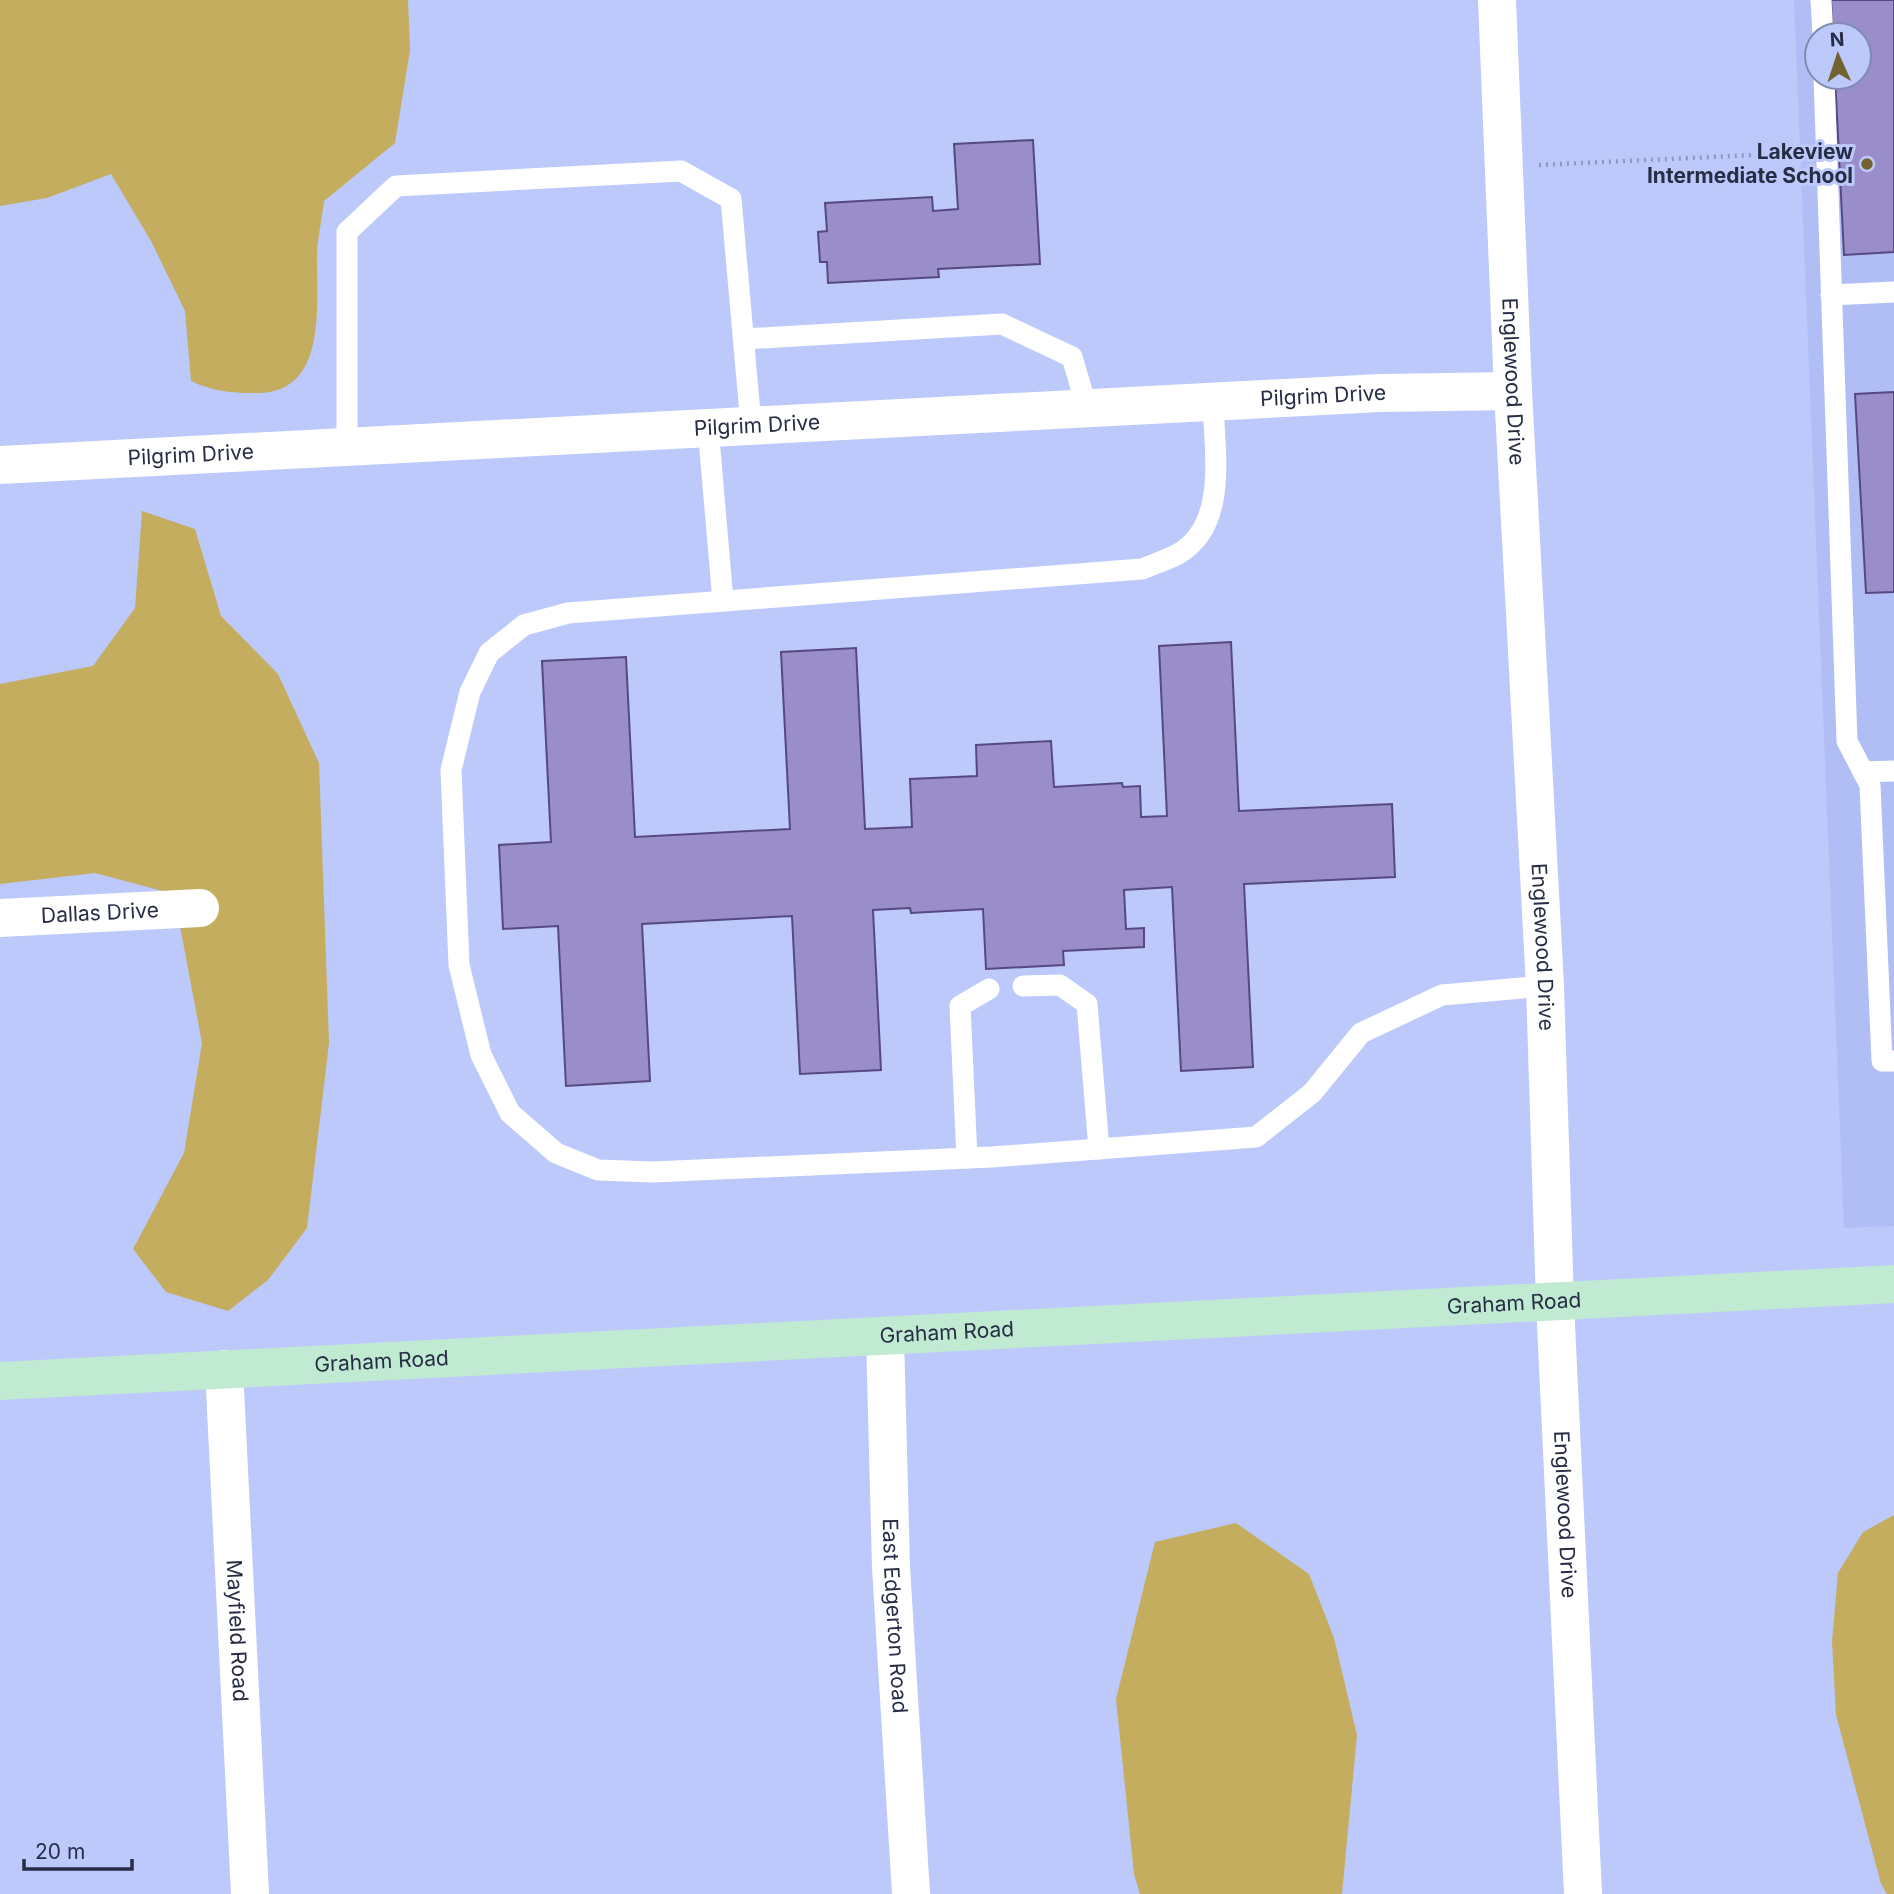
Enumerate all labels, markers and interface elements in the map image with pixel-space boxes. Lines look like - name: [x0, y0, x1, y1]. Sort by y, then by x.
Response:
- north arrow: [1803, 21, 1873, 91]
- text: N: [1829, 28, 1845, 51]
- place label: Lakeview Intermediate School: [1647, 139, 1853, 188]
- marker: Lakeview Intermediate School: [1859, 156, 1875, 172]
- street label: Englewood Drive: [1497, 297, 1530, 466]
- street label: Pilgrim Drive: [1259, 380, 1386, 411]
- street label: Pilgrim Drive: [693, 409, 821, 441]
- street label: Pilgrim Drive: [127, 439, 254, 470]
- street label: Englewood Drive: [1526, 862, 1559, 1031]
- street label: Dallas Drive: [40, 897, 159, 928]
- street label: Graham Road: [1446, 1287, 1582, 1319]
- street label: Graham Road: [879, 1316, 1015, 1348]
- street label: Graham Road: [314, 1345, 449, 1377]
- street label: Englewood Drive: [1549, 1430, 1582, 1599]
- street label: East Edgerton Road: [878, 1518, 913, 1714]
- street label: Mayfield Road: [221, 1559, 253, 1702]
- scale bar: [24, 1828, 133, 1872]
- text: 20 m: [35, 1839, 85, 1864]

